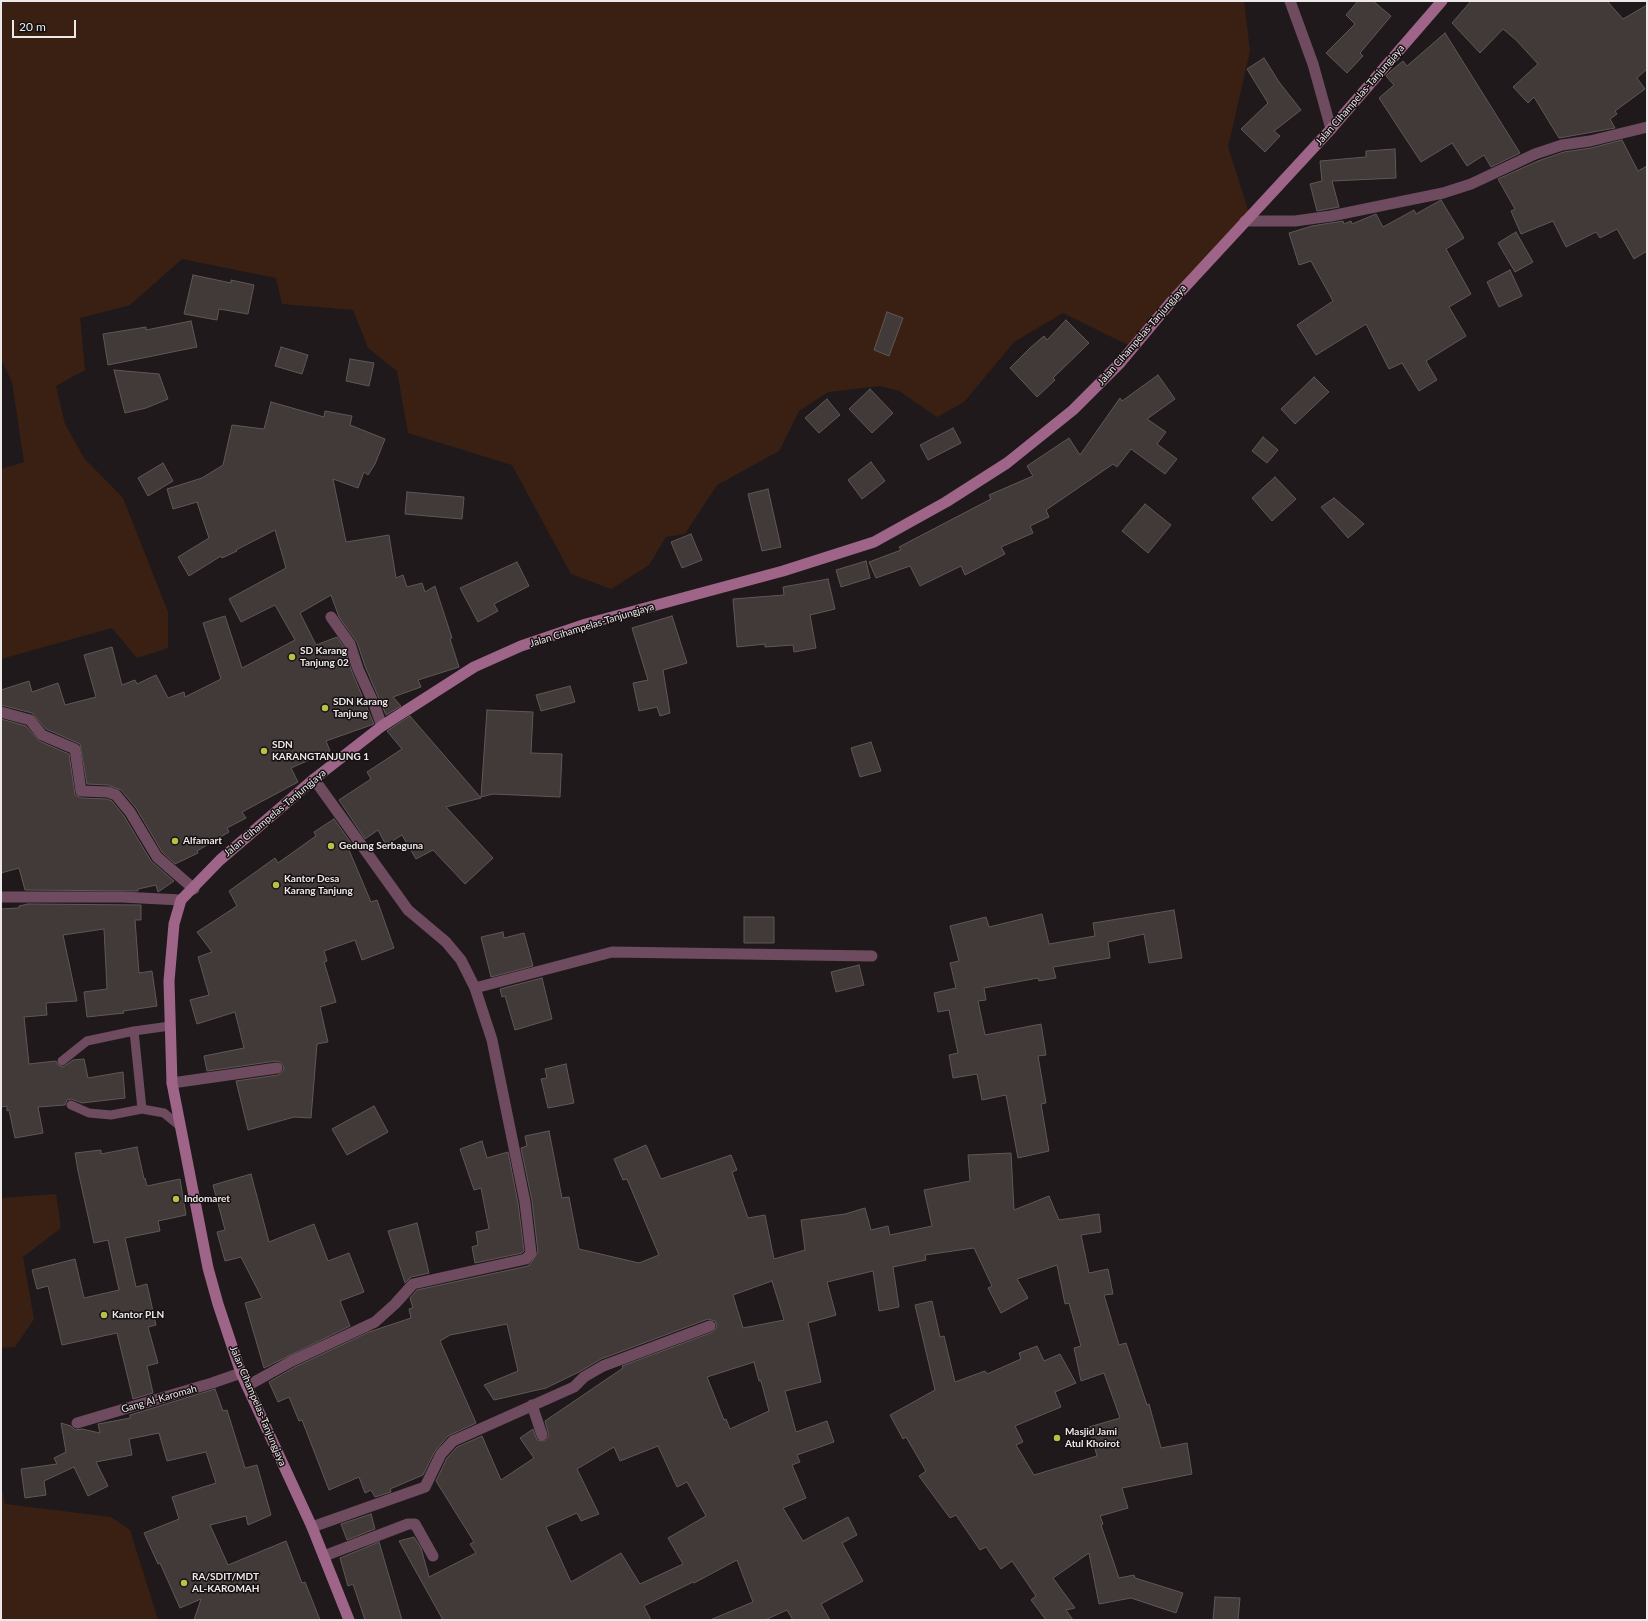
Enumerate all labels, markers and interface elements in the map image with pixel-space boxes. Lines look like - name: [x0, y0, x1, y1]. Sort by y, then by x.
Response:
- scale bar: [14, 12, 78, 38]
- text: 20 m: [19, 19, 46, 34]
- street label: Jalan Cihampelas-Tanjungjaya: [1313, 42, 1407, 148]
- street label: Jalan Cihampelas-Tanjungjaya: [1095, 282, 1189, 388]
- street label: Jalan Cihampelas-Tanjungjaya: [528, 600, 656, 650]
- place label: SD Karang Tanjung 02: [300, 645, 349, 668]
- marker: SD Karang Tanjung 02: [287, 652, 297, 662]
- place label: SDN Karang Tanjung: [333, 696, 388, 720]
- marker: SDN Karang Tanjung: [320, 703, 330, 713]
- place label: SDN KARANGTANJUNG 1: [272, 739, 369, 762]
- marker: SDN KARANGTANJUNG 1: [259, 746, 269, 756]
- street label: Jalan Cihampelas-Tanjungjaya: [222, 767, 328, 859]
- place label: Alfamart: [183, 835, 222, 847]
- marker: Alfamart: [170, 836, 180, 846]
- place label: Gedung Serbaguna: [339, 840, 423, 852]
- marker: Gedung Serbaguna: [326, 841, 336, 851]
- place label: Kantor Desa Karang Tanjung: [284, 873, 353, 896]
- marker: Kantor Desa Karang Tanjung: [271, 880, 281, 890]
- place label: Indomaret: [184, 1193, 230, 1205]
- marker: Indomaret: [171, 1194, 181, 1204]
- place label: Kantor PLN: [112, 1309, 164, 1321]
- marker: Kantor PLN: [99, 1310, 109, 1320]
- street label: Jalan Cihampelas-Tanjungjaya: [227, 1344, 289, 1468]
- street label: Gang Al-Karomah: [120, 1383, 198, 1415]
- place label: Masjid Jami Atul Khoirot: [1065, 1426, 1120, 1450]
- marker: Masjid Jami Atul Khoirot: [1052, 1433, 1062, 1443]
- place label: RA/SDIT/MDT AL-KAROMAH: [192, 1571, 260, 1594]
- marker: RA/SDIT/MDT AL-KAROMAH: [179, 1578, 189, 1588]

